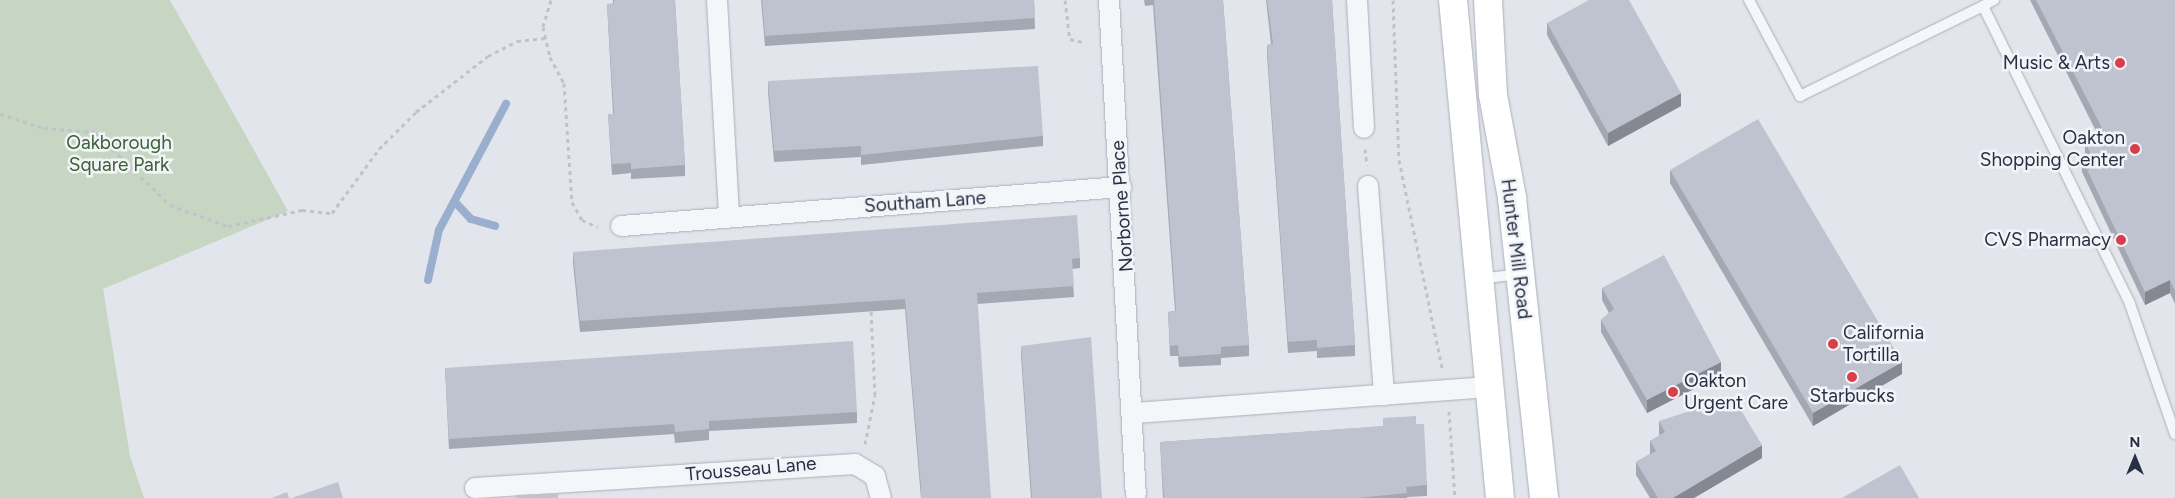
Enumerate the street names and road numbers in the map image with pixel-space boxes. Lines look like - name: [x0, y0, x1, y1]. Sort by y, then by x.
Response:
- street label: Norborne Place: [1106, 139, 1138, 273]
- street label: Hunter Mill Road: [1496, 177, 1536, 321]
- street label: Southam Lane: [863, 186, 987, 218]
- street label: Trousseau Lane: [685, 452, 817, 486]

